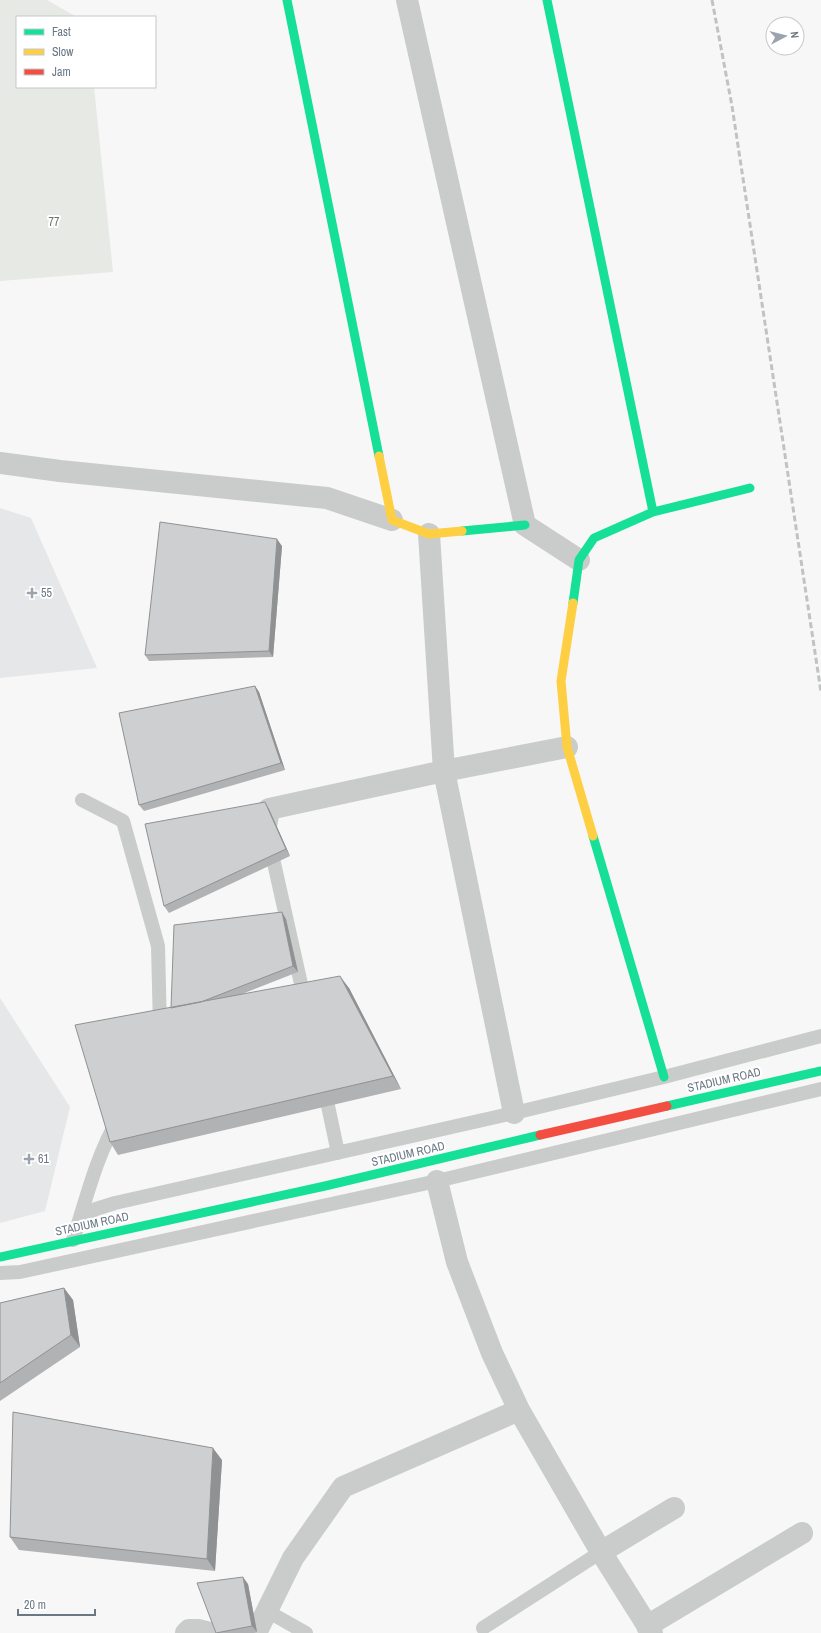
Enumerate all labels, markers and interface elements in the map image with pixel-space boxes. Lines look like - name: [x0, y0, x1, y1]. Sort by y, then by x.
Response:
- legend: [16, 16, 156, 88]
- north arrow: [765, 16, 805, 56]
- text: Fast: [52, 24, 71, 40]
- text: N: [788, 31, 802, 39]
- text: Slow: [52, 44, 74, 60]
- text: Jam: [52, 64, 71, 80]
- park label: 77: [49, 214, 60, 230]
- place label: 55: [41, 585, 52, 601]
- marker: 55: [26, 587, 38, 599]
- street label: STADIUM ROAD: [686, 1064, 762, 1096]
- street label: STADIUM ROAD: [370, 1138, 446, 1170]
- place label: 61: [38, 1151, 49, 1167]
- marker: 61: [23, 1153, 35, 1165]
- street label: STADIUM ROAD: [54, 1208, 130, 1240]
- scale bar: [18, 1591, 95, 1617]
- text: 20 m: [24, 1597, 46, 1613]

